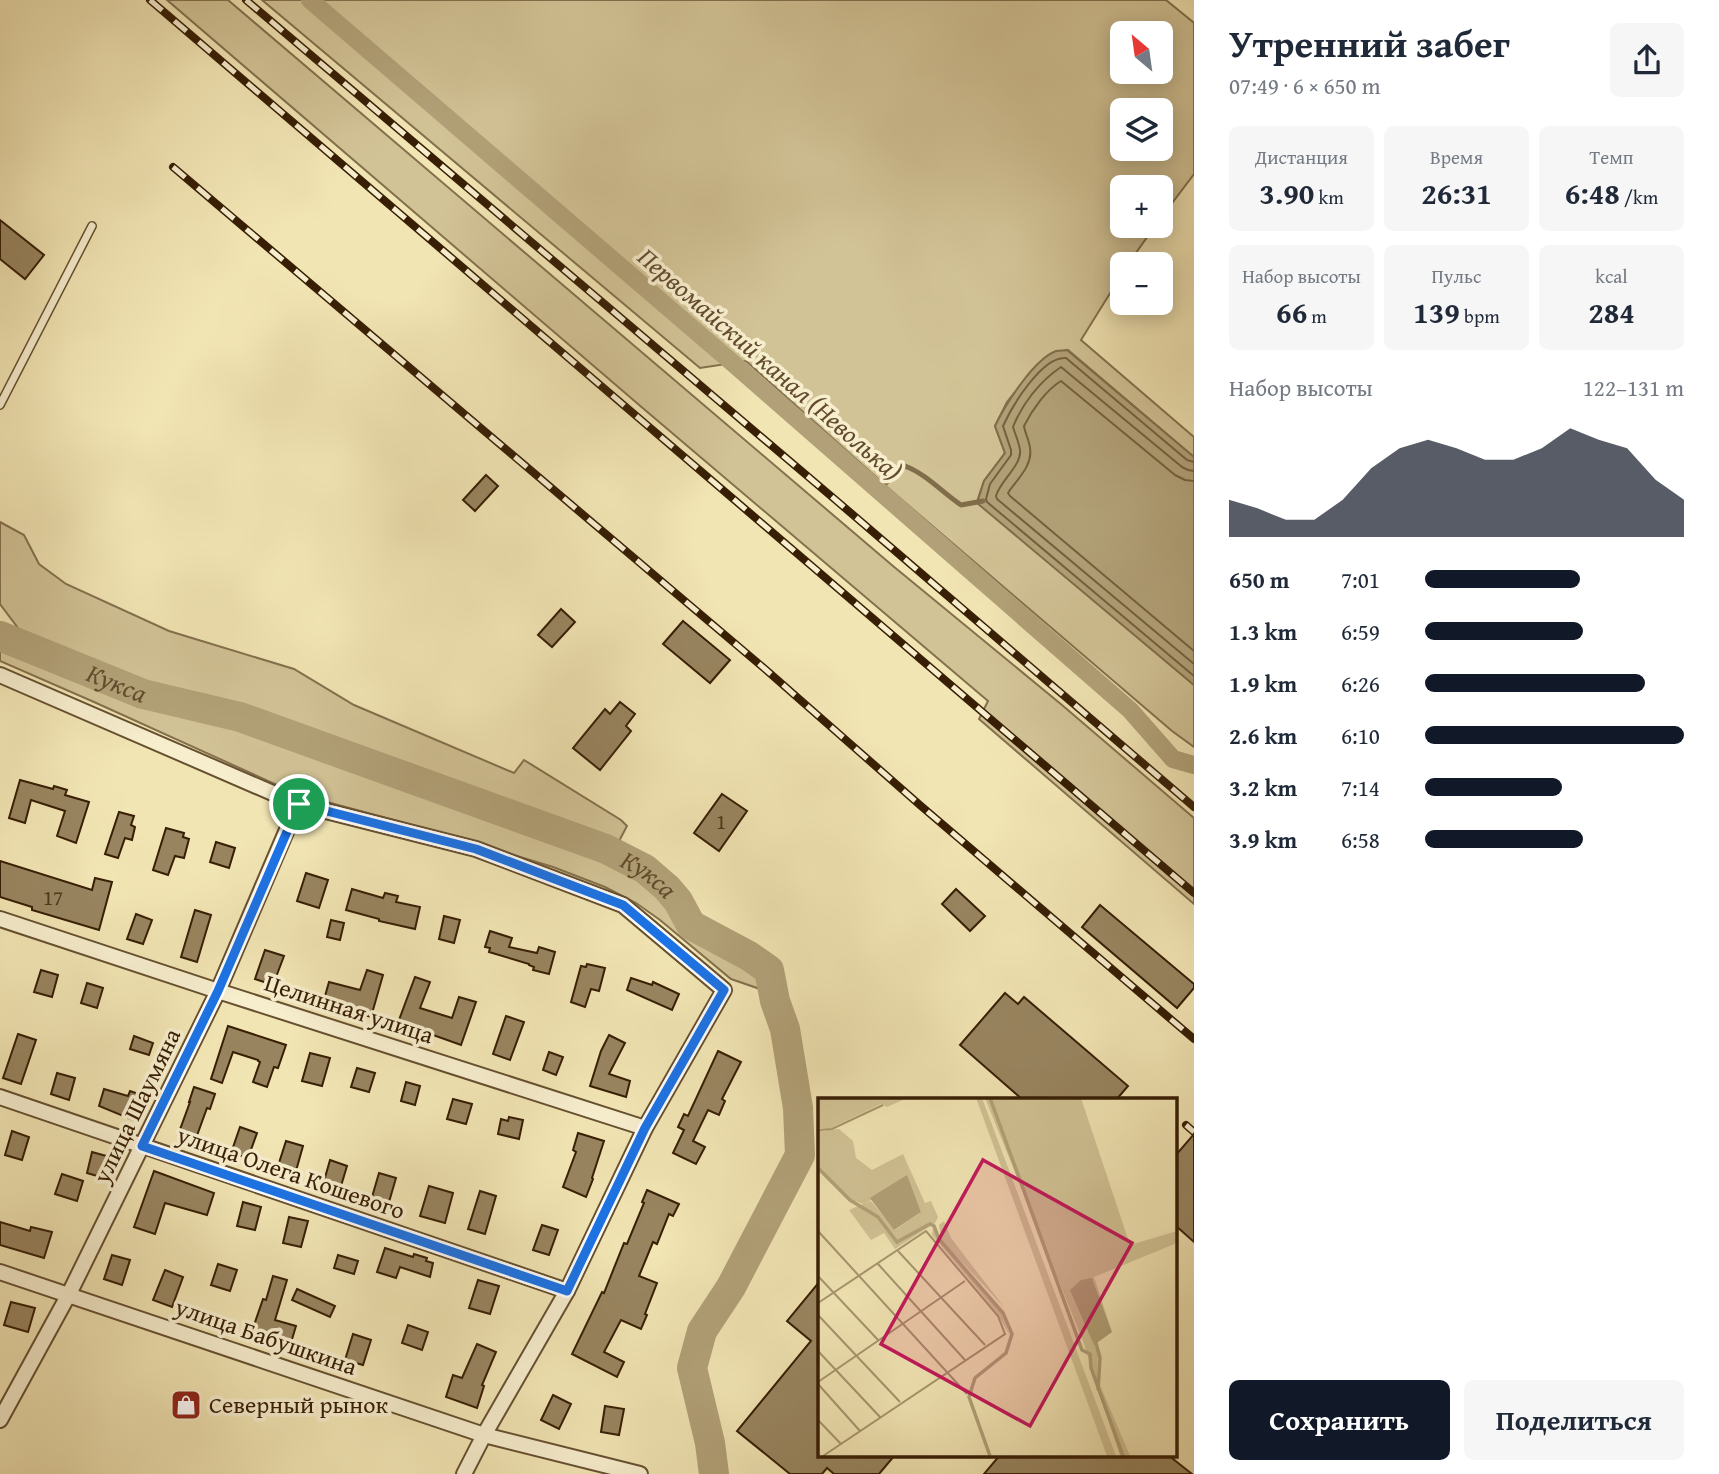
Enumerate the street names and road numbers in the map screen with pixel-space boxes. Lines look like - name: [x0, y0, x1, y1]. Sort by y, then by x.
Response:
- street label: Целинная улица: [260, 965, 439, 1052]
- street label: улица Шаумяна: [83, 1022, 189, 1190]
- street label: улица Олега Кошевого: [172, 1117, 410, 1228]
- street label: улица Бабушкина: [170, 1289, 362, 1384]

